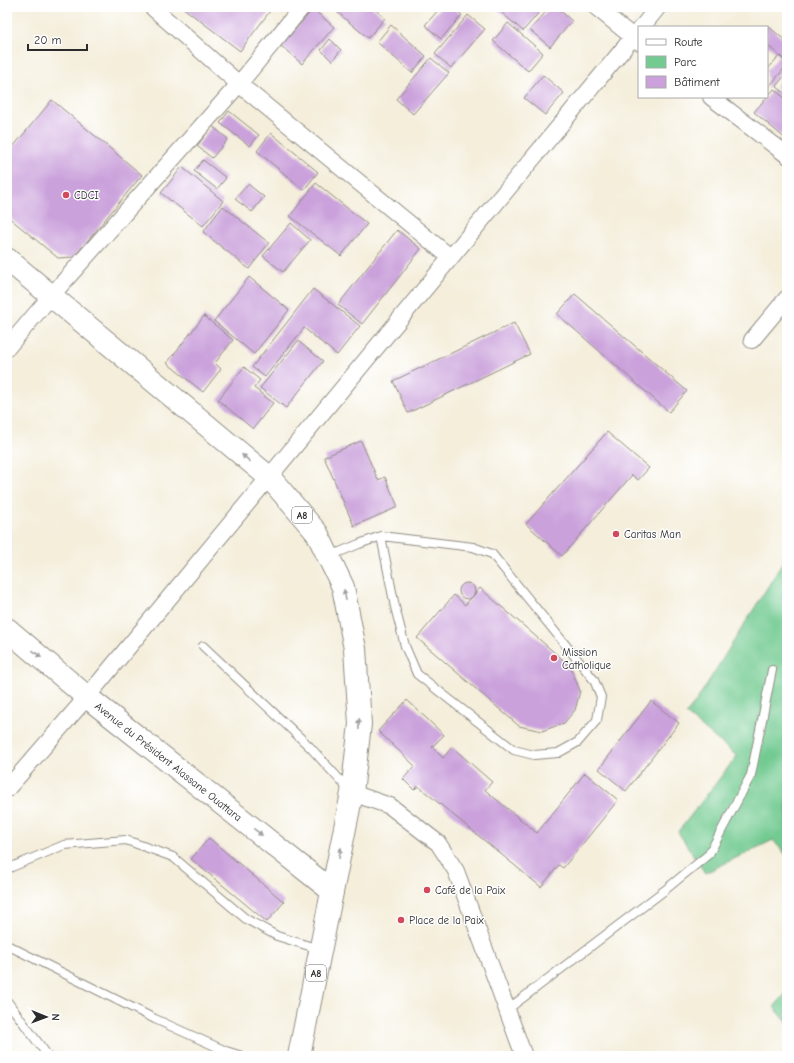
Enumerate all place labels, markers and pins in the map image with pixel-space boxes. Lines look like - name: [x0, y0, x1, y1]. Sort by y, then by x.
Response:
- place label: CDCI: [74, 189, 99, 202]
- marker: CDCI: [61, 190, 71, 200]
- place label: Caritas Man: [624, 528, 681, 541]
- marker: Caritas Man: [611, 529, 621, 539]
- place label: Mission Catholique: [562, 646, 611, 672]
- marker: Mission Catholique: [549, 653, 559, 663]
- place label: Café de la Paix: [435, 884, 506, 897]
- marker: Café de la Paix: [422, 885, 432, 895]
- place label: Place de la Paix: [409, 914, 484, 927]
- marker: Place de la Paix: [396, 915, 406, 925]

